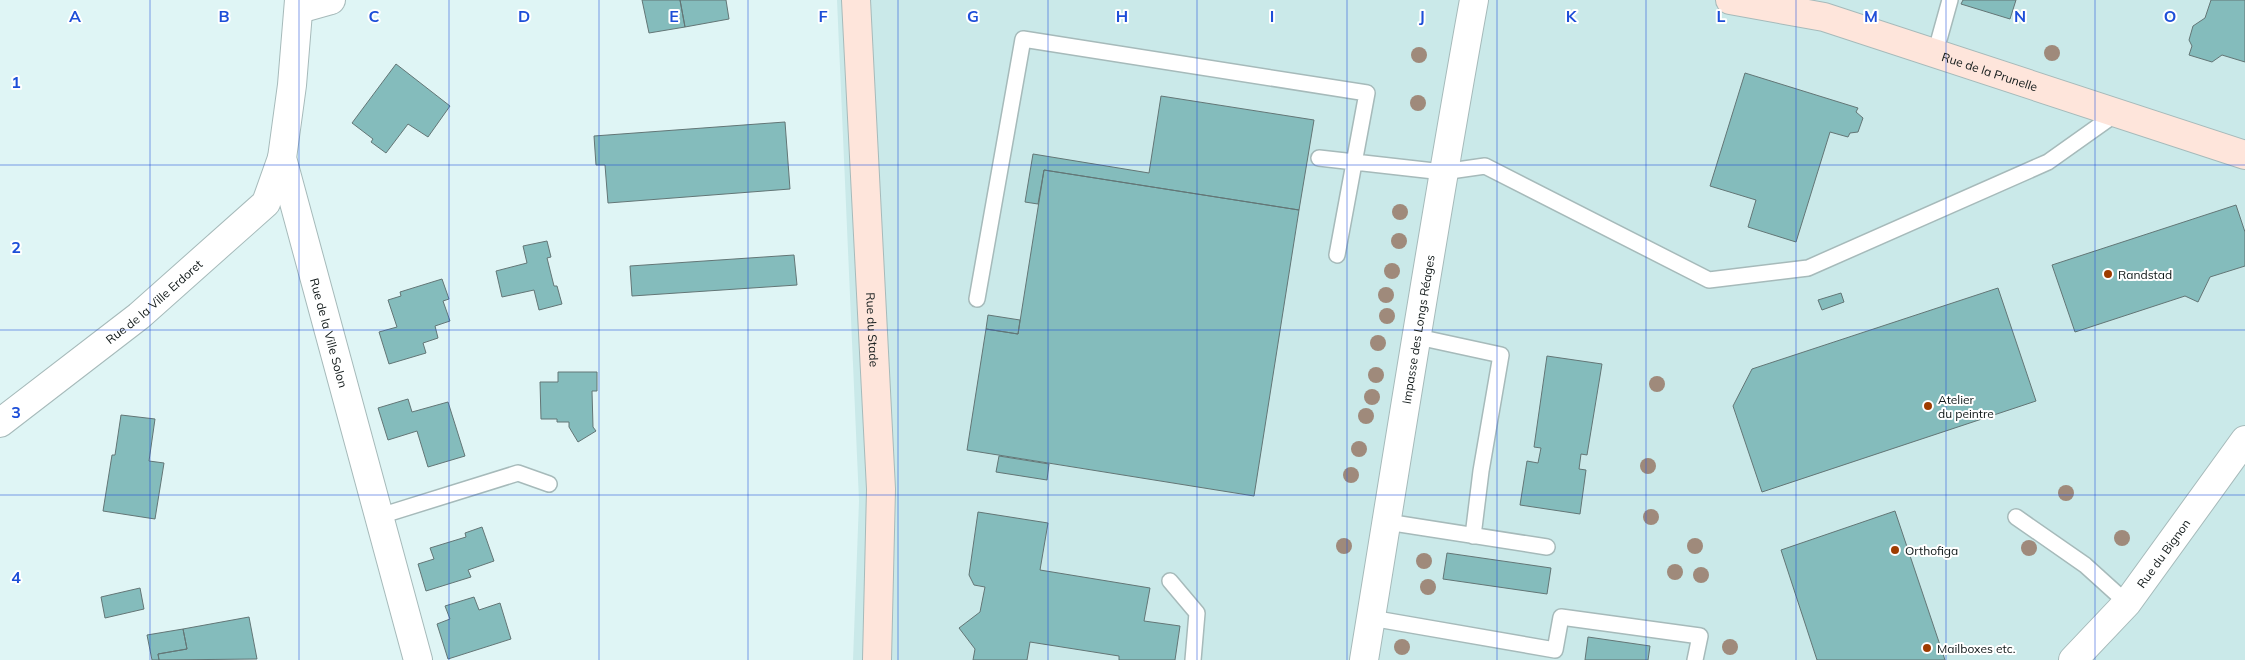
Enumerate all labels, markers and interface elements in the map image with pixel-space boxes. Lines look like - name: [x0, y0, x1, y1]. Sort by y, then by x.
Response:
- text: A: [69, 6, 81, 26]
- text: B: [218, 6, 230, 26]
- text: C: [369, 6, 380, 26]
- text: D: [518, 6, 530, 26]
- text: E: [669, 6, 679, 26]
- text: F: [818, 6, 828, 26]
- text: G: [967, 6, 979, 26]
- text: H: [1116, 6, 1128, 26]
- text: I: [1270, 6, 1274, 26]
- text: J: [1419, 6, 1425, 26]
- text: K: [1566, 6, 1578, 26]
- text: L: [1717, 6, 1726, 26]
- text: M: [1864, 6, 1878, 26]
- text: N: [2014, 6, 2026, 26]
- text: O: [2164, 6, 2176, 26]
- street label: Rue de la Prunelle: [1940, 49, 2040, 94]
- text: 1: [11, 72, 21, 92]
- text: 2: [11, 237, 21, 257]
- street label: Impasse des Longs Réages: [1398, 254, 1437, 405]
- street label: Rue de la Ville Erdoret: [102, 256, 205, 347]
- place label: Randstad: [2118, 267, 2172, 282]
- marker: Randstad: [2102, 268, 2114, 280]
- street label: Rue de la Ville Solon: [307, 276, 351, 389]
- street label: Rue du Stade: [863, 292, 882, 367]
- place label: Atelier du peintre: [1938, 392, 1994, 421]
- marker: Atelier du peintre: [1922, 400, 1934, 412]
- text: 3: [11, 402, 21, 422]
- street label: Rue du Bignon: [2133, 516, 2193, 591]
- place label: Orthofiga: [1905, 543, 1958, 558]
- marker: Orthofiga: [1889, 544, 1901, 556]
- text: 4: [11, 567, 21, 587]
- place label: Mailboxes etc.: [1937, 641, 2015, 656]
- marker: Mailboxes etc.: [1921, 642, 1933, 654]

